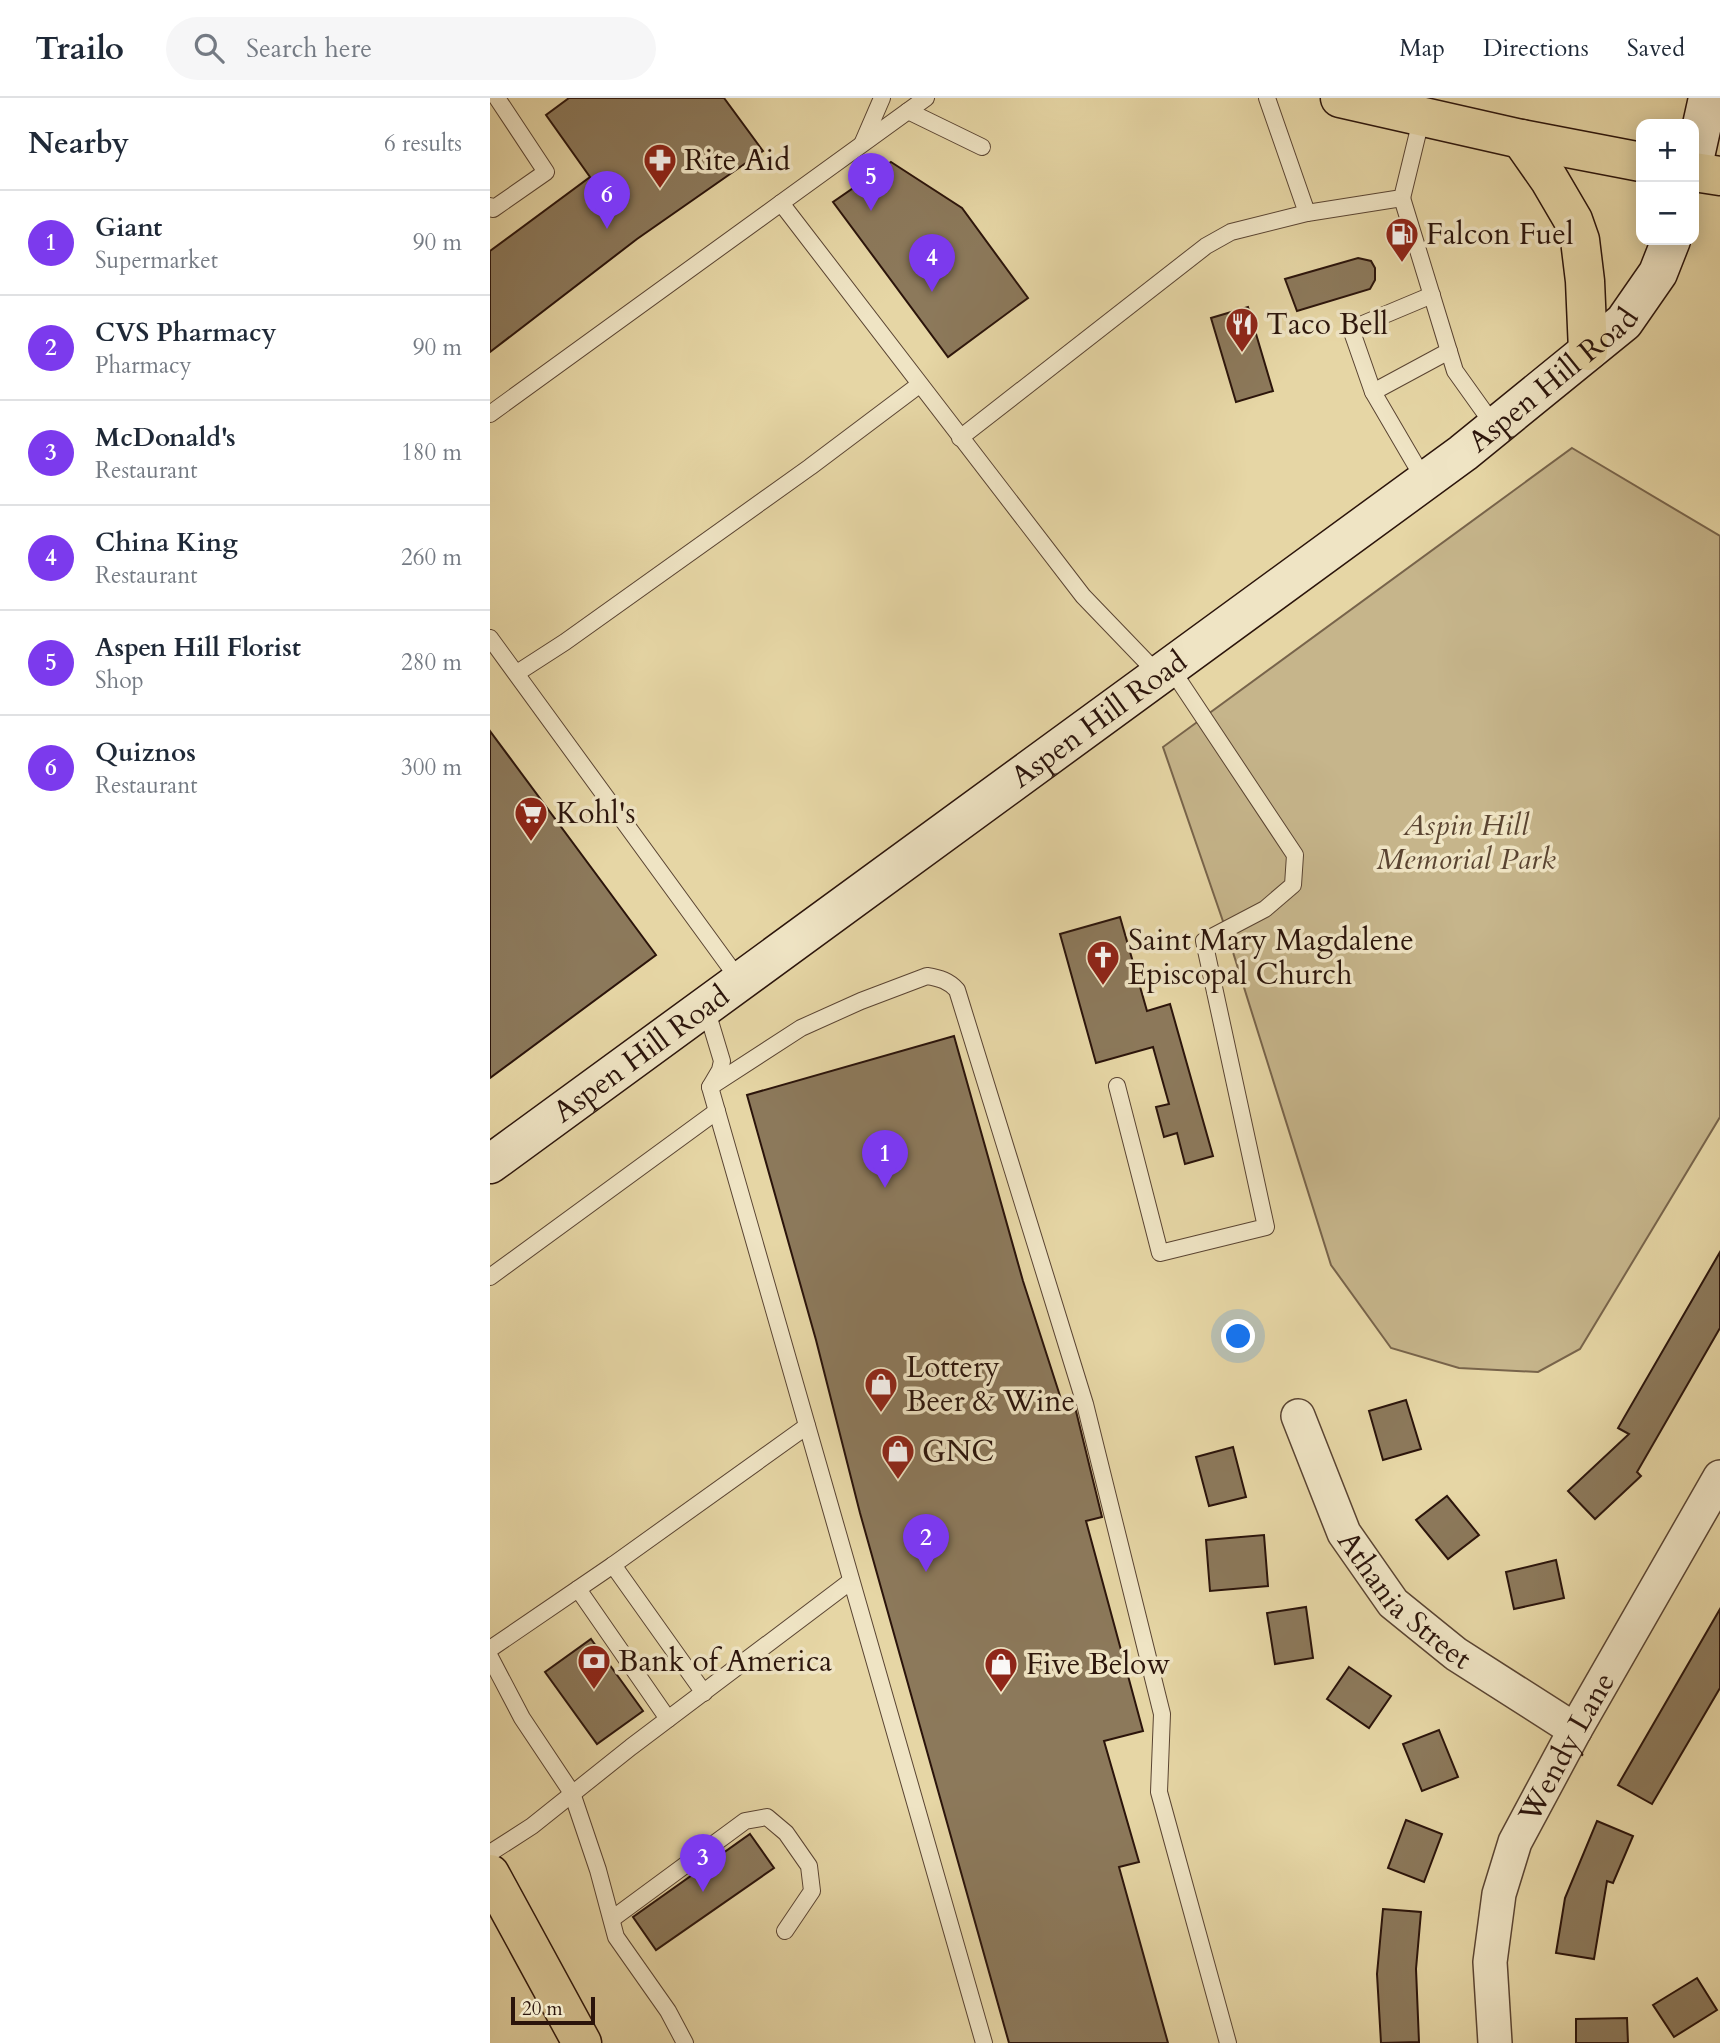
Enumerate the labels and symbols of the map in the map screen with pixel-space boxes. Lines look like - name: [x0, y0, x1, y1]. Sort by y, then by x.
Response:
- place label: Rite Aid: [684, 140, 790, 181]
- pharmacy icon: Rite Aid: [641, 141, 679, 190]
- pin: 5: [848, 153, 894, 211]
- pin: 6: [584, 171, 630, 229]
- place label: Falcon Fuel: [1426, 214, 1574, 255]
- fuel station icon: Falcon Fuel: [1383, 215, 1421, 264]
- pin: 4: [909, 234, 955, 292]
- street label: Aspen Hill Road: [1459, 300, 1649, 462]
- place label: Taco Bell: [1266, 304, 1389, 345]
- restaurant icon: Taco Bell: [1223, 305, 1261, 354]
- street label: Aspen Hill Road: [1003, 641, 1196, 798]
- place label: Kohl's: [556, 793, 635, 834]
- supermarket icon: Kohl's: [512, 794, 550, 843]
- park label: Aspin Hill Memorial Park: [1376, 805, 1556, 880]
- place label: Saint Mary Magdalene Episcopal Church: [1128, 920, 1414, 995]
- church icon: Saint Mary Magdalene Episcopal Church: [1084, 938, 1122, 987]
- street label: Aspen Hill Road: [545, 976, 738, 1132]
- pin: 1: [862, 1130, 908, 1188]
- your location: [1221, 1319, 1255, 1353]
- place label: Lottery Beer & Wine: [906, 1347, 1075, 1422]
- shop icon: Lottery Beer & Wine: [862, 1365, 900, 1414]
- place label: GNC: [922, 1431, 994, 1472]
- shop icon: GNC: [879, 1432, 917, 1481]
- pin: 2: [903, 1514, 949, 1572]
- street label: Athania Street: [1328, 1523, 1479, 1680]
- place label: Bank of America: [618, 1641, 832, 1682]
- bank icon: Bank of America: [575, 1642, 613, 1691]
- place label: Five Below: [1026, 1644, 1170, 1685]
- shop icon: Five Below: [982, 1645, 1020, 1694]
- street label: Wendy Lane: [1509, 1665, 1625, 1831]
- pin: 3: [680, 1834, 726, 1892]
- scale bar: [511, 1994, 595, 2026]

